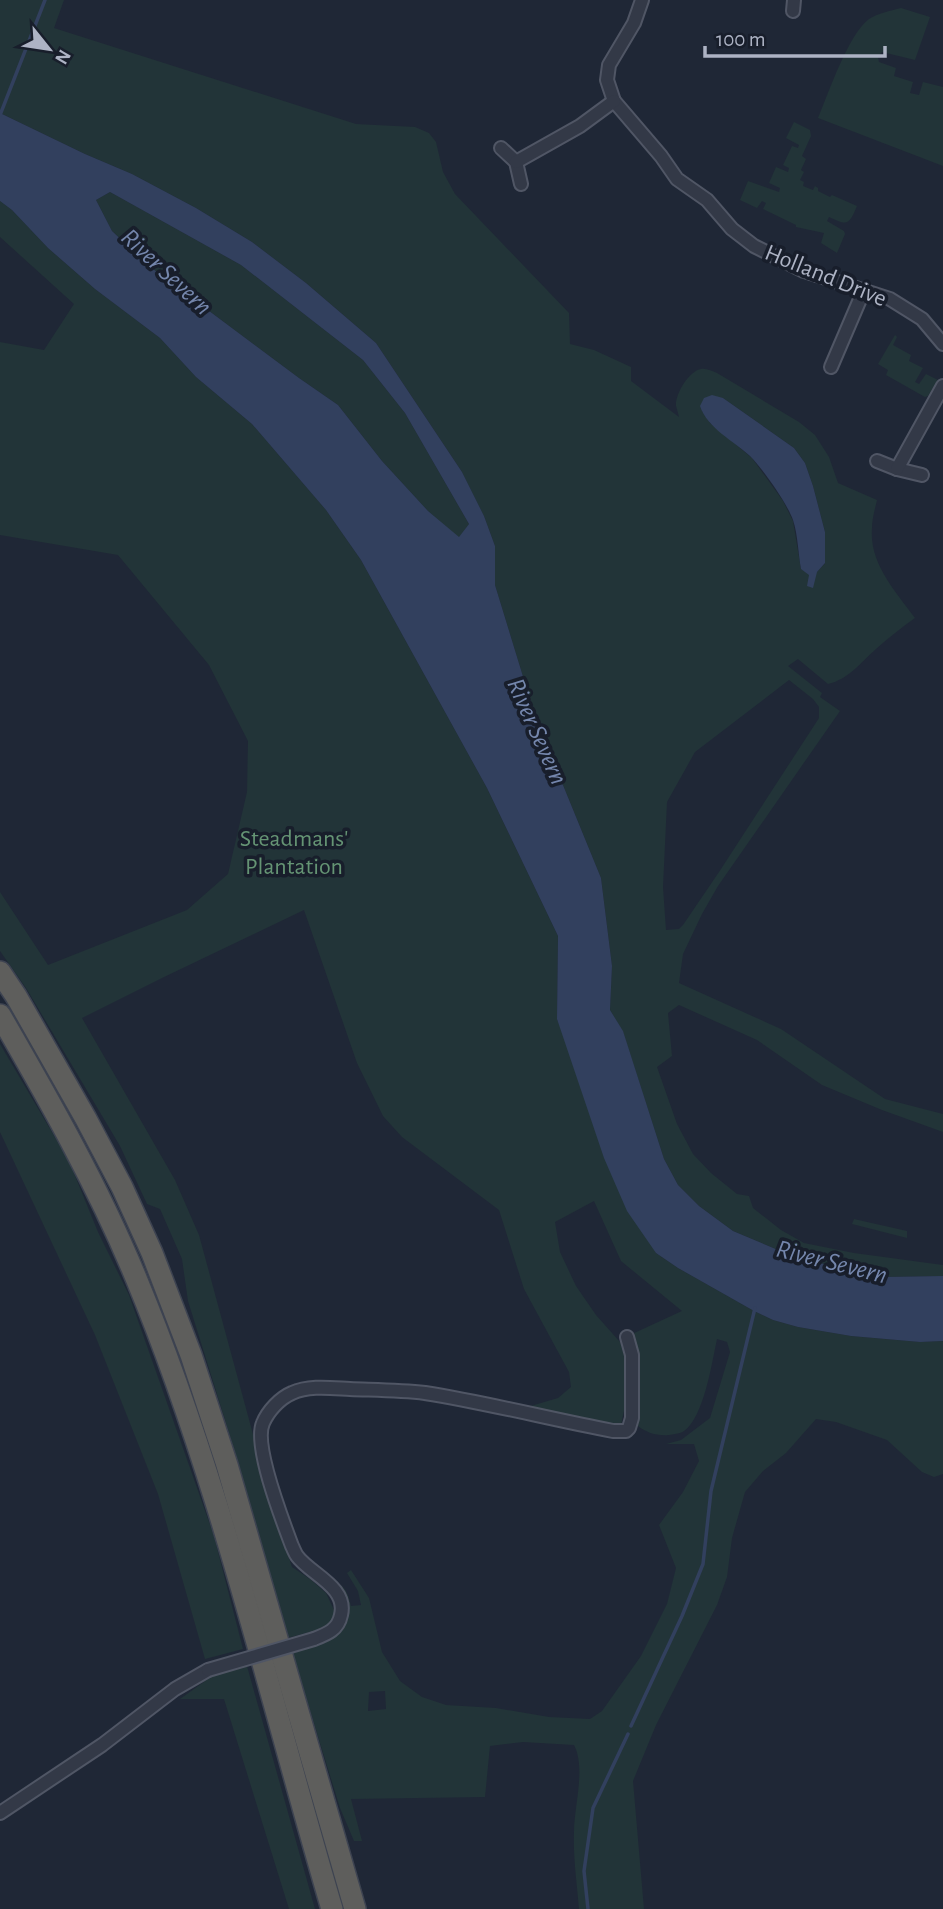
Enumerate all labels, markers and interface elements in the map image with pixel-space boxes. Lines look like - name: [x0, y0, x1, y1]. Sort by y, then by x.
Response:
- north arrow: [14, 14, 84, 84]
- scale bar: [705, 14, 885, 58]
- text: 100 m: [716, 29, 766, 50]
- text: N: [51, 46, 74, 67]
- water label: River Severn: [116, 224, 217, 320]
- street label: Holland Drive: [761, 241, 890, 311]
- water label: River Severn: [502, 674, 572, 788]
- park label: Steadmans' Plantation: [240, 827, 348, 879]
- water label: River Severn: [774, 1236, 890, 1288]

